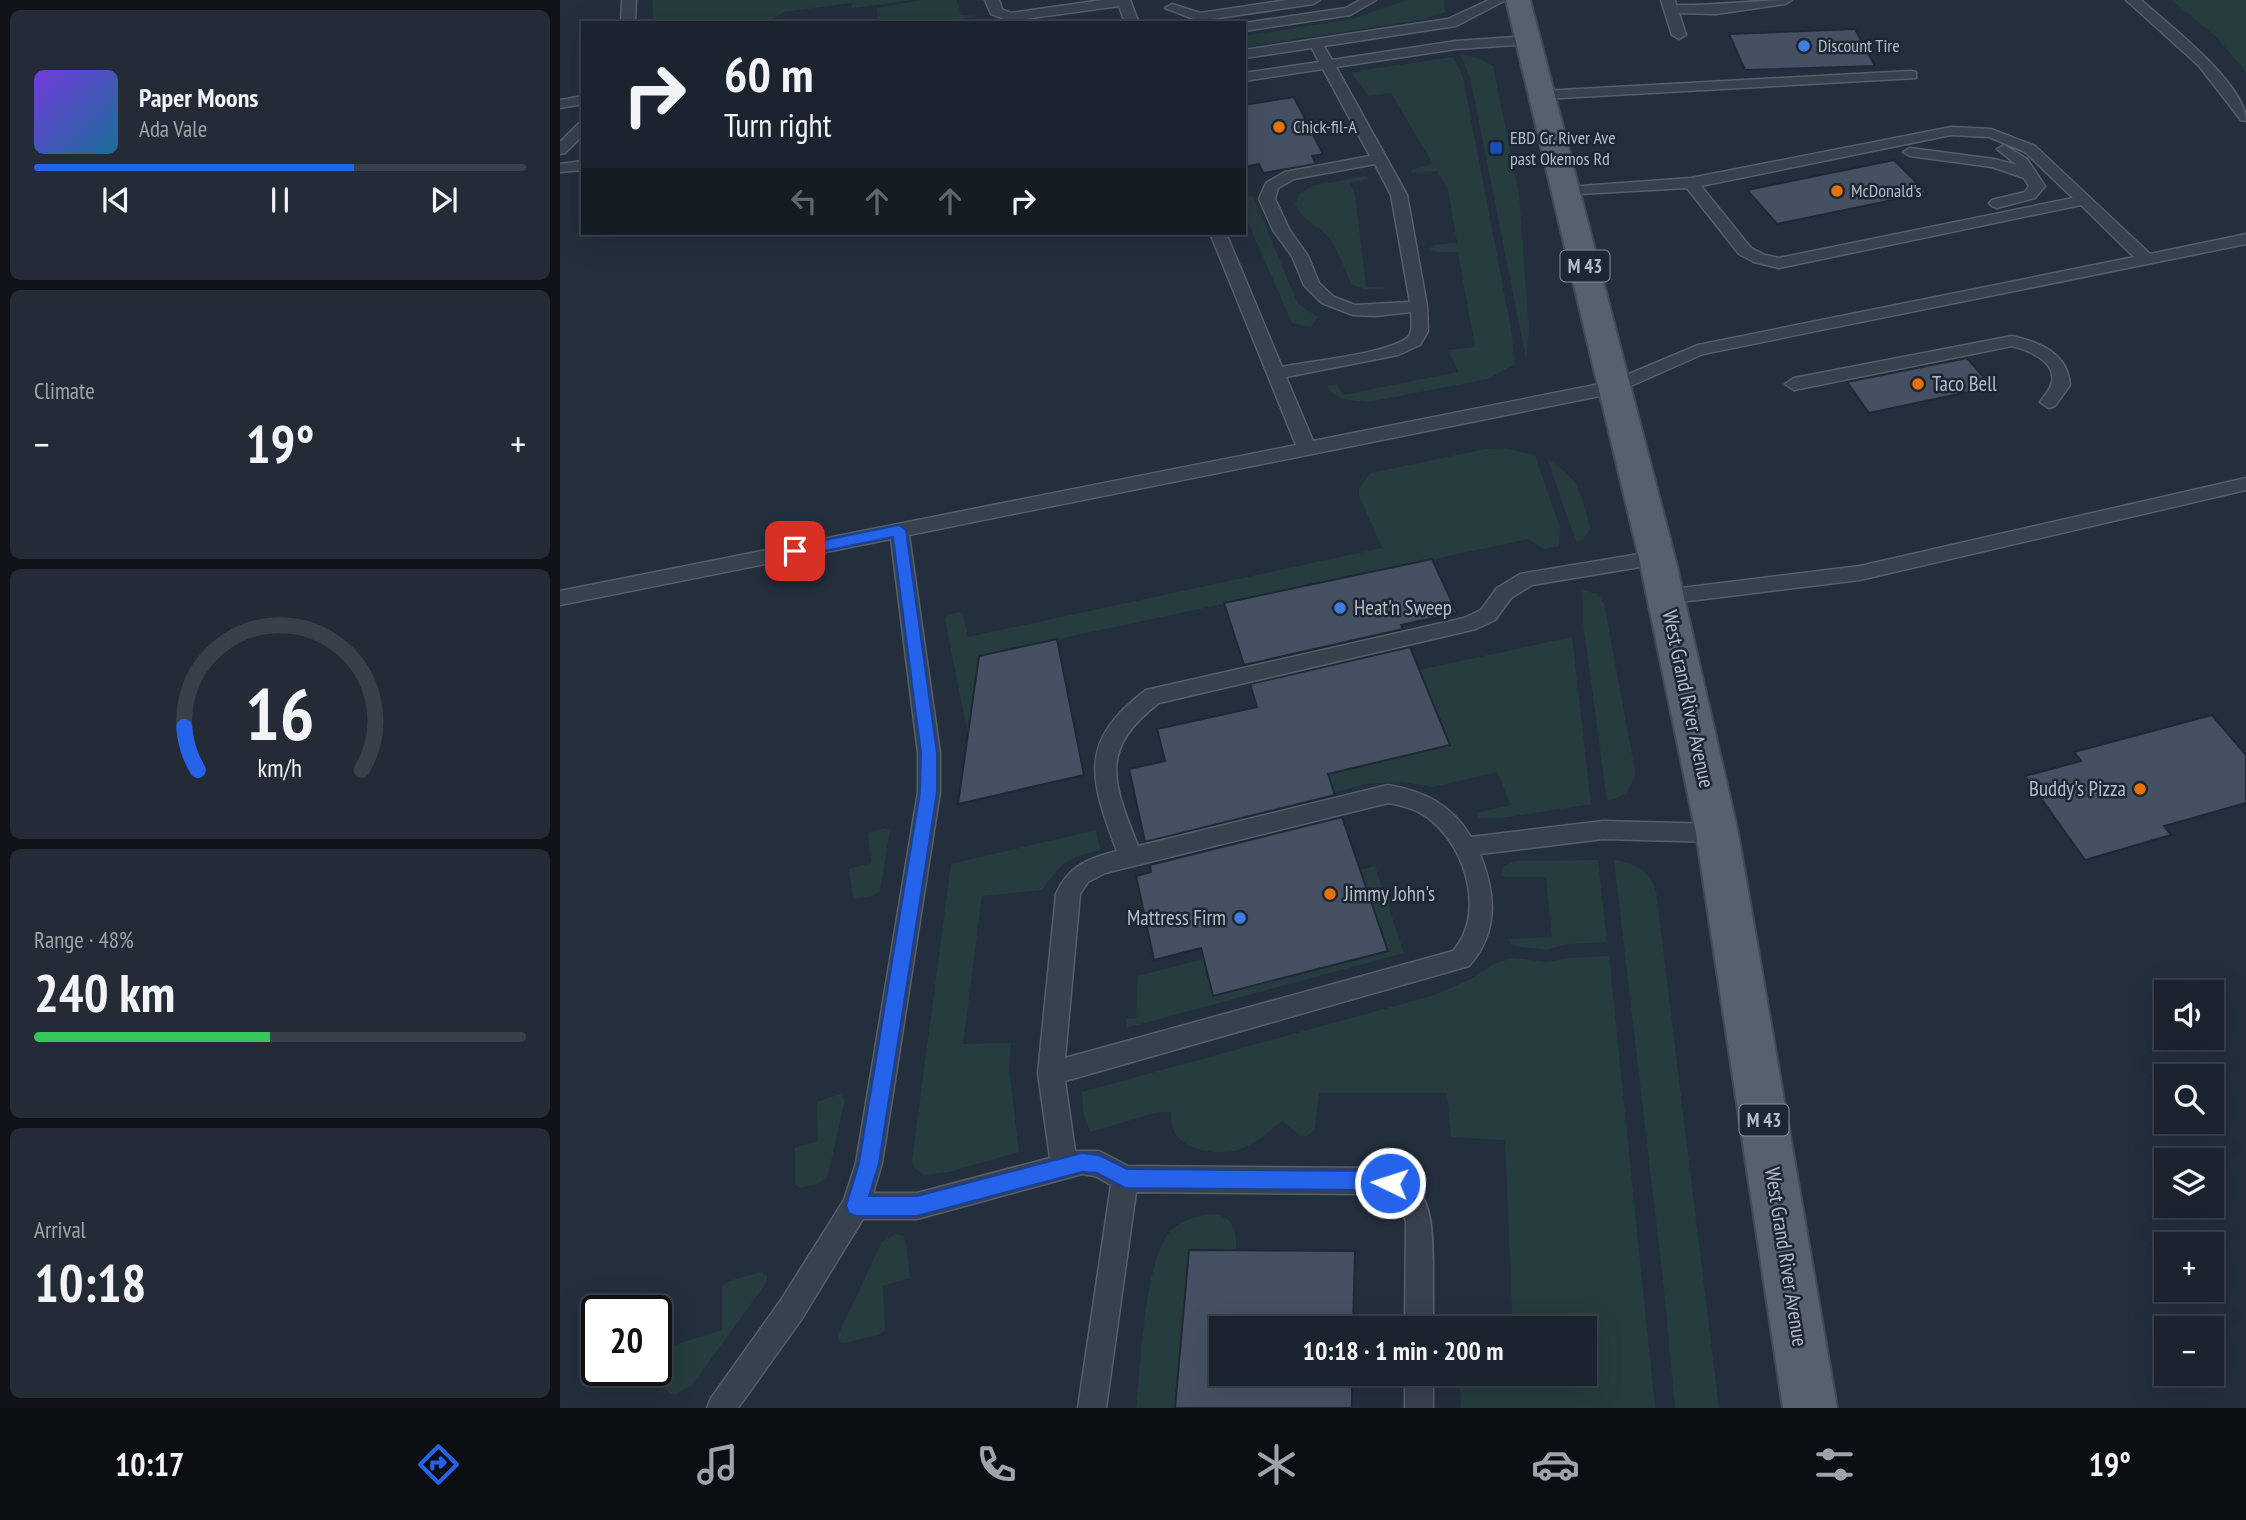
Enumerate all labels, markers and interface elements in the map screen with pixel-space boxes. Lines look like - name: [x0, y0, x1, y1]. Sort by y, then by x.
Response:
- place label: Discount Tire: [1818, 34, 1900, 57]
- marker: Discount Tire: [1796, 38, 1812, 54]
- text: 60 m: [724, 42, 813, 106]
- icon: right: [609, 49, 700, 140]
- text: Paper Moons: [139, 81, 258, 114]
- text: Turn right: [724, 104, 832, 146]
- text: Ada Vale: [139, 114, 207, 143]
- place label: Chick-fil-A: [1293, 115, 1357, 138]
- marker: Chick-fil-A: [1271, 119, 1287, 135]
- place label: EBD Gr. River Ave past Okemos Rd: [1510, 126, 1616, 170]
- marker: EBD Gr. River Ave past Okemos Rd: [1488, 140, 1504, 156]
- place label: McDonald's: [1851, 179, 1922, 202]
- icon: previous: [97, 181, 135, 219]
- icon: pause: [261, 181, 299, 219]
- icon: next: [425, 181, 463, 219]
- icon: left: [785, 182, 823, 220]
- icon: ahead: [858, 182, 896, 220]
- icon: ahead: [931, 182, 969, 220]
- icon: right: [1004, 182, 1042, 220]
- marker: McDonald's: [1829, 183, 1845, 199]
- road number: M 43: [1560, 250, 1610, 282]
- place label: Taco Bell: [1932, 370, 1997, 397]
- text: Climate: [34, 376, 95, 405]
- marker: Taco Bell: [1910, 376, 1926, 392]
- text: 19°: [246, 410, 314, 477]
- text: −: [34, 419, 50, 468]
- text: +: [510, 419, 526, 468]
- pin: [765, 521, 825, 581]
- icon: arrive: [776, 532, 814, 570]
- place label: Heat'n Sweep: [1354, 594, 1452, 621]
- marker: Heat'n Sweep: [1332, 600, 1348, 616]
- street label: West Grand River Avenue: [1656, 608, 1720, 790]
- text: 16: [245, 666, 315, 760]
- text: km/h: [258, 752, 302, 784]
- place label: Buddy's Pizza: [2029, 775, 2126, 802]
- marker: Buddy's Pizza: [2132, 781, 2148, 797]
- place label: Jimmy John's: [1343, 880, 1435, 907]
- marker: Jimmy John's: [1322, 886, 1338, 902]
- place label: Mattress Firm: [1127, 904, 1226, 931]
- marker: Mattress Firm: [1232, 910, 1248, 926]
- text: Range · 48%: [34, 925, 134, 954]
- text: 240 km: [34, 959, 175, 1026]
- map controls: [2154, 980, 2224, 1386]
- button: sound: [2154, 980, 2224, 1050]
- button: search: [2154, 1064, 2224, 1134]
- road number: M 43: [1740, 1104, 1788, 1136]
- position arrow: [1353, 1146, 1427, 1220]
- button: layers: [2154, 1148, 2224, 1218]
- street label: West Grand River Avenue: [1759, 1166, 1814, 1348]
- text: Arrival: [34, 1215, 86, 1244]
- button: +: [2154, 1232, 2224, 1302]
- text: 10:18: [34, 1249, 146, 1316]
- speed limit sign: 20: [581, 1295, 672, 1386]
- button: −: [2154, 1316, 2224, 1386]
- text: 10:18 · 1 min · 200 m: [1303, 1334, 1503, 1367]
- icon: directions: [414, 1440, 463, 1489]
- icon: music: [693, 1440, 742, 1489]
- icon: phone: [972, 1440, 1021, 1489]
- icon: climate: [1252, 1440, 1301, 1489]
- icon: car: [1531, 1440, 1580, 1489]
- icon: filters: [1810, 1440, 1859, 1489]
- text: 10:17: [115, 1443, 184, 1485]
- text: 19°: [2089, 1443, 2131, 1485]

